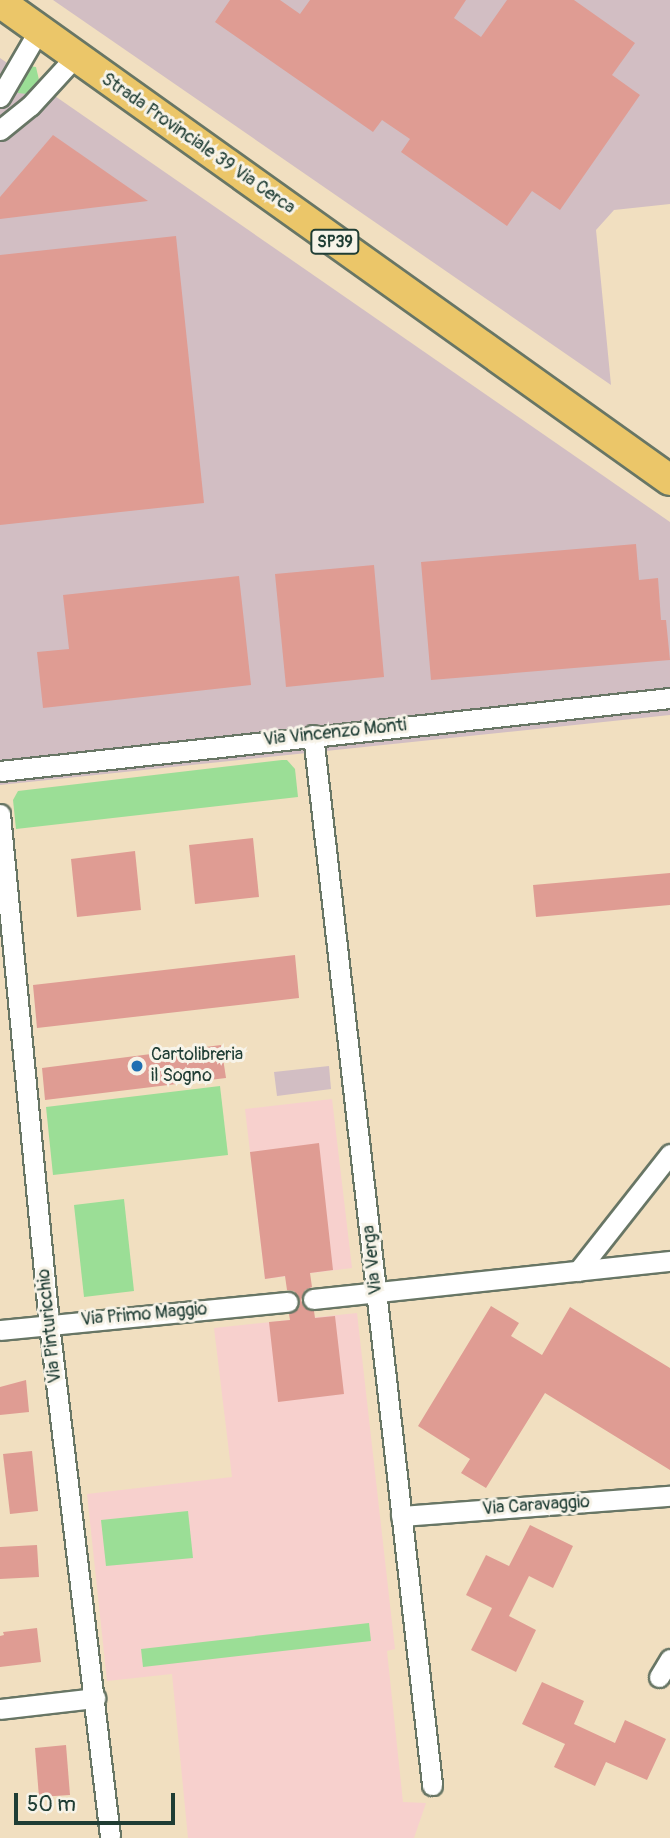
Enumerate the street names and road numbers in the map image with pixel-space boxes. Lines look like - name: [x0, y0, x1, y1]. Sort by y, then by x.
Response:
- street label: Strada Provinciale 39 Via Cerca: [97, 69, 299, 219]
- road number: SP39: [309, 230, 361, 254]
- street label: Via Vincenzo Monti: [262, 715, 408, 751]
- street label: Via Verga: [359, 1224, 387, 1296]
- street label: Via Pinturicchio: [33, 1268, 67, 1384]
- street label: Via Primo Maggio: [80, 1299, 208, 1331]
- street label: Via Caravaggio: [481, 1491, 591, 1521]

